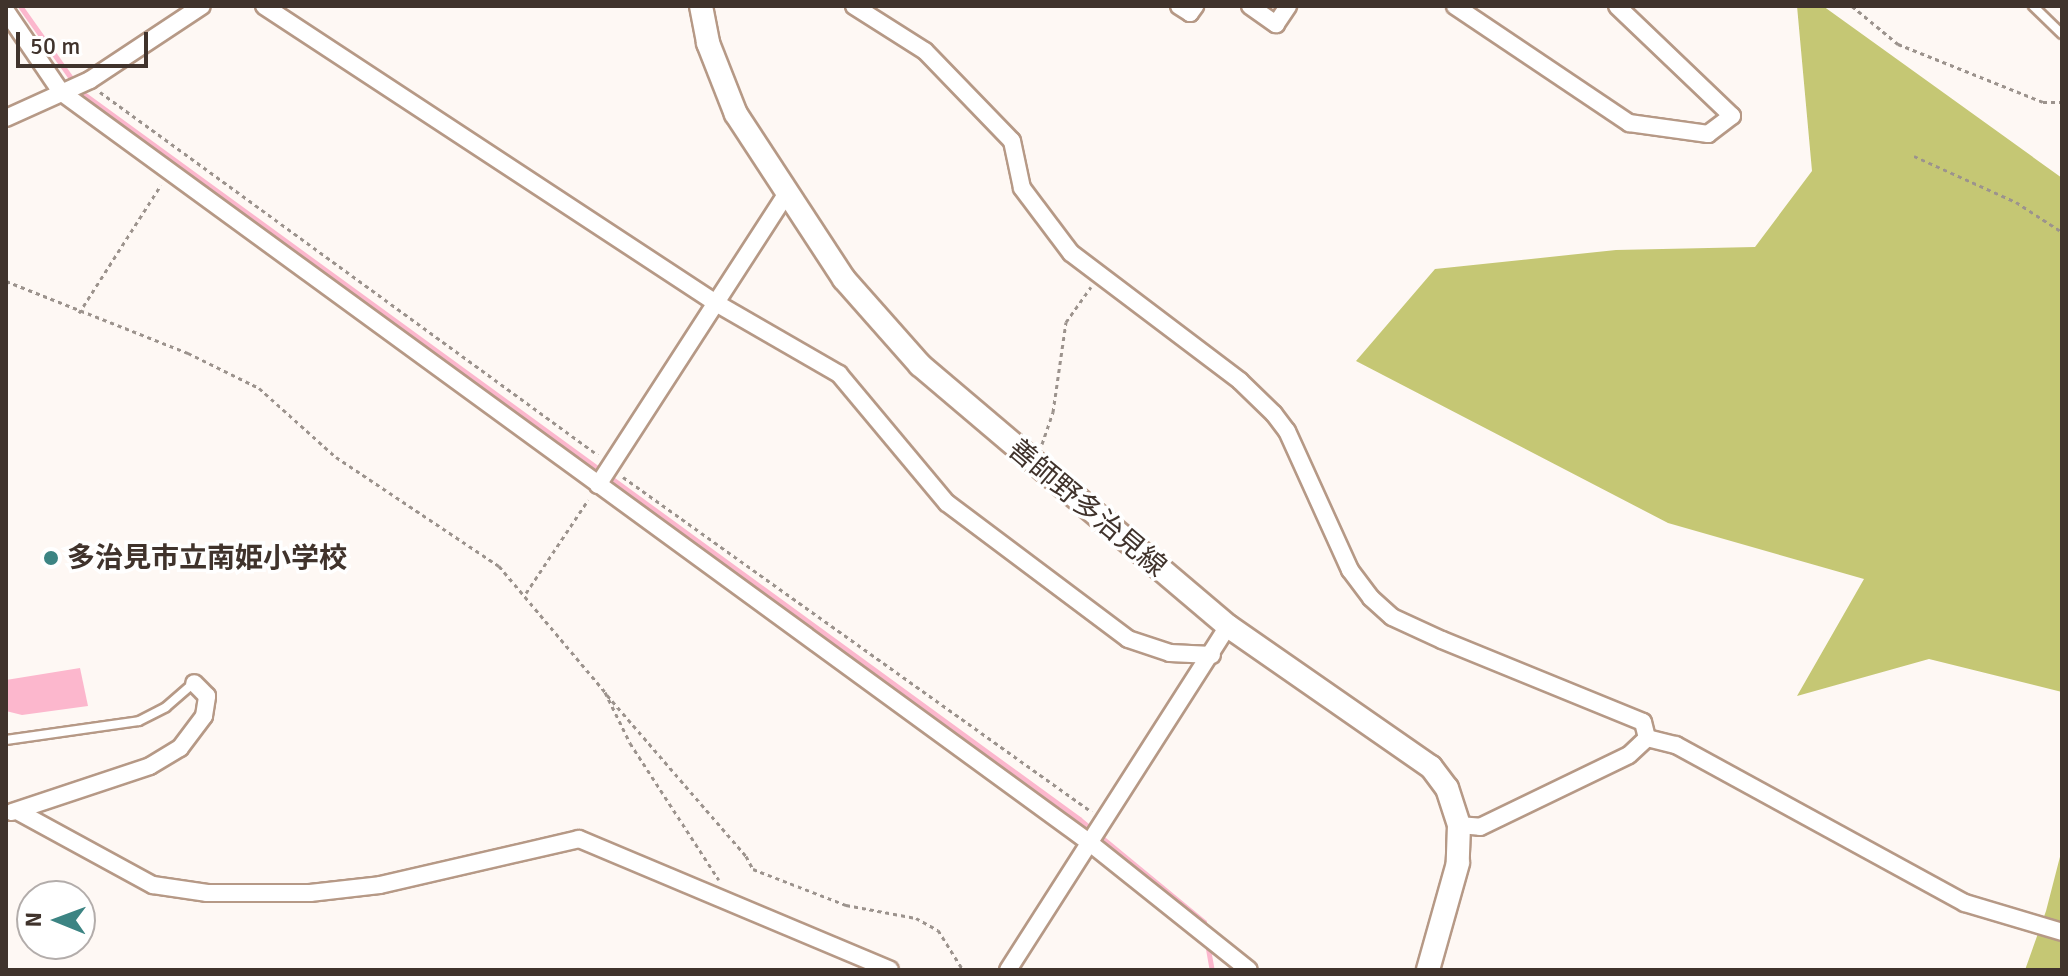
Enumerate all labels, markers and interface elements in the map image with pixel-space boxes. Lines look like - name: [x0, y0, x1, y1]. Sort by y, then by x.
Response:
- scale bar: [20, 16, 152, 66]
- text: 50 m: [30, 31, 80, 61]
- street label: 善師野多治見線: [1001, 432, 1173, 584]
- place label: 多治見市立南姫小学校: [67, 541, 347, 575]
- marker: 多治見市立南姫小学校: [42, 549, 60, 567]
- north arrow: [16, 880, 96, 960]
- text: N: [20, 912, 47, 927]

